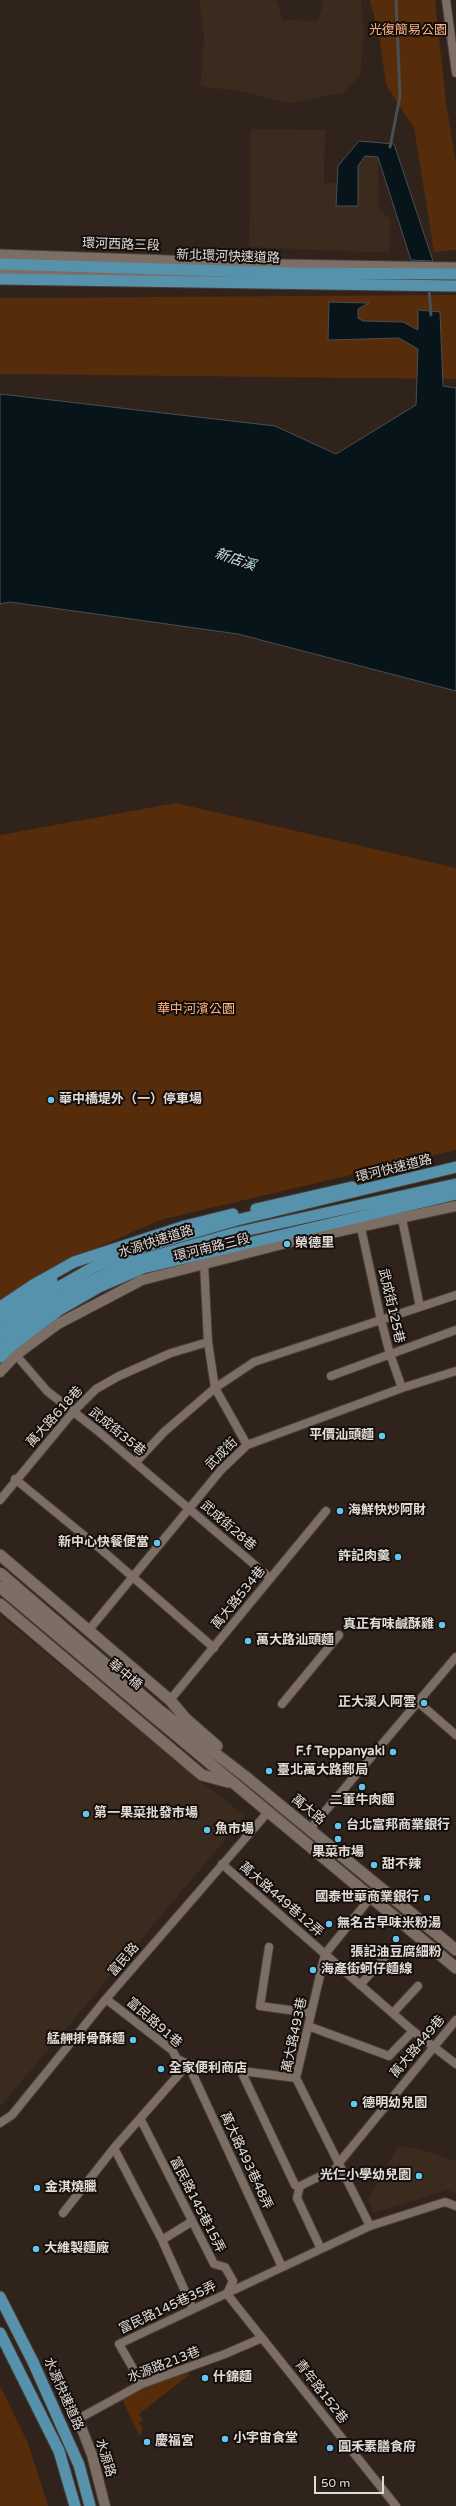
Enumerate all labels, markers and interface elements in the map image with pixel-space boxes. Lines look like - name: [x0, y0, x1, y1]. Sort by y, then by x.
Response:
- park label: 光復簡易公園: [369, 23, 447, 39]
- street label: 環河西路三段: [82, 236, 160, 254]
- street label: 新北環河快速道路: [176, 247, 280, 267]
- water label: 新店溪: [212, 545, 258, 575]
- park label: 華中河濱公園: [157, 1002, 235, 1018]
- place label: 華中橋堤外（一）停車場: [59, 1092, 202, 1108]
- marker: 華中橋堤外（一）停車場: [46, 1095, 56, 1105]
- street label: 環河快速道路: [354, 1152, 434, 1186]
- street label: 水源快速道路: [116, 1223, 196, 1261]
- street label: 環河南路三段: [172, 1231, 252, 1265]
- place label: 榮德里: [295, 1236, 334, 1252]
- marker: 榮德里: [282, 1239, 292, 1249]
- street label: 武成街125巷: [375, 1267, 407, 1345]
- street label: 萬大路618巷: [24, 1383, 86, 1451]
- street label: 武成街35巷: [86, 1404, 148, 1460]
- place label: 平價汕頭麵: [309, 1428, 374, 1444]
- marker: 平價汕頭麵: [377, 1431, 387, 1441]
- street label: 武成街: [203, 1435, 241, 1473]
- street label: 武成街28巷: [197, 1498, 259, 1554]
- place label: 海鮮快炒阿財: [348, 1503, 426, 1519]
- marker: 海鮮快炒阿財: [335, 1506, 345, 1516]
- place label: 新中心快餐便當: [58, 1535, 149, 1551]
- marker: 新中心快餐便當: [152, 1538, 162, 1548]
- place label: 許記肉羹: [338, 1549, 390, 1565]
- marker: 許記肉羹: [393, 1552, 403, 1562]
- street label: 萬大路534巷: [209, 1563, 269, 1633]
- place label: 真正有味鹹酥雞: [343, 1617, 434, 1633]
- marker: 真正有味鹹酥雞: [437, 1620, 447, 1630]
- place label: 萬大路汕頭麵: [256, 1633, 334, 1649]
- marker: 萬大路汕頭麵: [243, 1636, 253, 1646]
- street label: 華中橋: [105, 1656, 145, 1694]
- place label: 正大溪人阿雲: [338, 1695, 416, 1711]
- marker: 正大溪人阿雲: [419, 1698, 429, 1708]
- place label: F.f Teppanyaki: [296, 1744, 385, 1760]
- marker: F.f Teppanyaki: [388, 1747, 398, 1757]
- place label: 臺北萬大路郵局: [277, 1763, 368, 1779]
- marker: 臺北萬大路郵局: [264, 1766, 274, 1776]
- marker: 二董牛肉麵: [357, 1782, 367, 1792]
- street label: 萬大路: [288, 1792, 328, 1828]
- place label: 二董牛肉麵: [330, 1793, 394, 1809]
- place label: 第一果菜批發市場: [94, 1806, 198, 1822]
- marker: 第一果菜批發市場: [81, 1809, 91, 1819]
- place label: 台北富邦商業銀行: [346, 1818, 450, 1834]
- marker: 台北富邦商業銀行: [333, 1821, 343, 1831]
- place label: 魚市場: [215, 1822, 254, 1838]
- marker: 魚市場: [202, 1825, 212, 1835]
- marker: 果菜市場: [333, 1834, 343, 1844]
- place label: 果菜市場: [312, 1845, 364, 1861]
- place label: 甜不辣: [382, 1857, 421, 1873]
- street label: 萬大路449巷12弄: [236, 1859, 326, 1941]
- marker: 甜不辣: [369, 1860, 379, 1870]
- place label: 國泰世華商業銀行: [315, 1890, 419, 1906]
- marker: 國泰世華商業銀行: [422, 1893, 432, 1903]
- place label: 無名古早味米粉湯: [337, 1916, 441, 1932]
- marker: 無名古早味米粉湯: [324, 1919, 334, 1929]
- marker: 張記油豆腐細粉: [391, 1934, 401, 1944]
- street label: 富民路: [105, 1940, 143, 1980]
- place label: 張記油豆腐細粉: [351, 1945, 441, 1961]
- place label: 海產街蚵仔麵線: [321, 1962, 412, 1978]
- marker: 海產街蚵仔麵線: [308, 1965, 318, 1975]
- street label: 富民路91巷: [123, 1995, 185, 2051]
- street label: 萬大路493巷: [279, 1996, 311, 2074]
- street label: 萬大路449巷: [387, 2013, 449, 2081]
- place label: 艋舺排骨酥麵: [47, 2032, 125, 2048]
- marker: 艋舺排骨酥麵: [128, 2035, 138, 2045]
- place label: 全家便利商店: [169, 2061, 247, 2077]
- marker: 全家便利商店: [156, 2064, 166, 2074]
- place label: 德明幼兒園: [362, 2096, 427, 2112]
- marker: 德明幼兒園: [349, 2099, 359, 2109]
- street label: 萬大路493巷48弄: [217, 2110, 275, 2212]
- street label: 富民路145巷15弄: [166, 2154, 228, 2256]
- place label: 光仁小學幼兒園: [320, 2168, 411, 2184]
- marker: 光仁小學幼兒園: [414, 2171, 424, 2181]
- place label: 金淇燒臘: [45, 2180, 97, 2196]
- marker: 金淇燒臘: [32, 2183, 42, 2193]
- place label: 大維製麵廠: [44, 2241, 109, 2257]
- marker: 大維製麵廠: [31, 2244, 41, 2254]
- street label: 富民路145巷35弄: [117, 2279, 219, 2337]
- street label: 水源路213巷: [125, 2344, 203, 2386]
- street label: 水源快速道路: [40, 2355, 86, 2433]
- street label: 青年路152巷: [291, 2357, 351, 2427]
- place label: 什錦麵: [213, 2370, 252, 2386]
- marker: 什錦麵: [200, 2373, 210, 2383]
- place label: 小宇宙食堂: [233, 2431, 298, 2447]
- place label: 慶福宮: [155, 2434, 194, 2450]
- marker: 小宇宙食堂: [220, 2434, 230, 2444]
- street label: 水源路: [92, 2437, 118, 2479]
- marker: 慶福宮: [142, 2437, 152, 2447]
- place label: 圓禾素膳食府: [338, 2440, 416, 2456]
- marker: 圓禾素膳食府: [325, 2443, 335, 2453]
- scale bar: [316, 2468, 386, 2494]
- text: 50 m: [321, 2476, 350, 2490]

